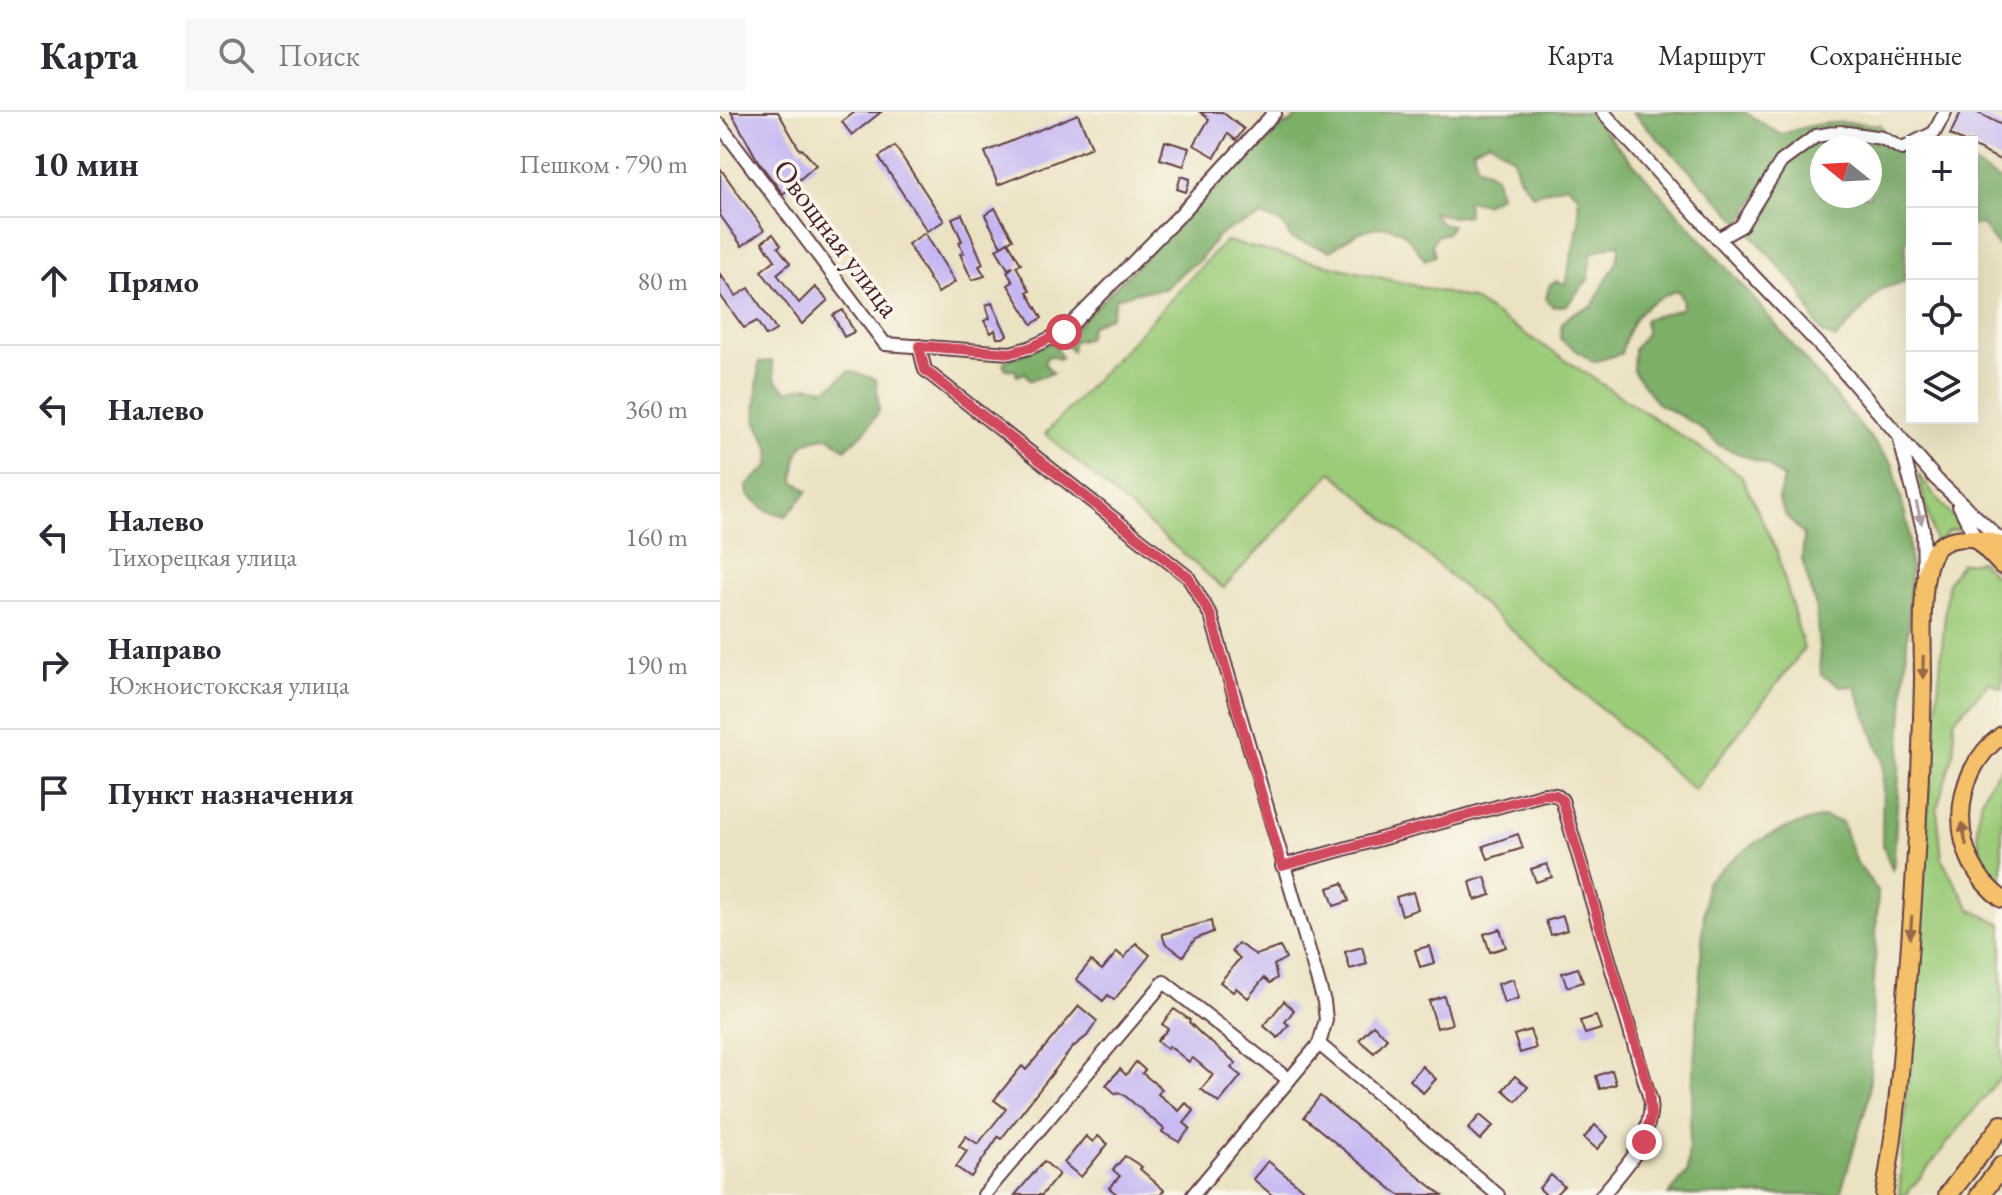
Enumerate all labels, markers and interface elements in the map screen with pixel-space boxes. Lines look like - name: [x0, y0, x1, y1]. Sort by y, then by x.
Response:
- search box: [186, 19, 746, 91]
- text: Карта: [40, 31, 138, 80]
- icon: search: [214, 33, 258, 77]
- text: Поиск: [278, 36, 360, 75]
- text: Карта: [1547, 37, 1614, 73]
- text: Маршрут: [1658, 37, 1765, 73]
- text: Сохранённые: [1809, 37, 1962, 73]
- north arrow: [1810, 136, 1882, 208]
- map controls: [1906, 136, 1978, 424]
- button: +: [1906, 136, 1978, 208]
- text: 10 мин: [32, 142, 139, 186]
- text: Пешком · 790 m: [519, 147, 688, 181]
- street label: Овощная улица: [765, 151, 909, 325]
- button: −: [1906, 208, 1978, 280]
- icon: ahead: [32, 259, 76, 303]
- text: Прямо: [108, 262, 199, 301]
- text: 80 m: [638, 264, 688, 298]
- button: locate: [1906, 280, 1978, 352]
- route start: [1046, 314, 1082, 350]
- button: layers: [1906, 352, 1978, 424]
- icon: left: [32, 387, 76, 431]
- text: Налево: [108, 390, 204, 429]
- text: 360 m: [625, 392, 688, 426]
- one-way arrow: [1913, 500, 1925, 525]
- text: Налево: [108, 501, 204, 540]
- icon: left: [32, 515, 76, 559]
- text: 160 m: [625, 520, 688, 554]
- text: Тихорецкая улица: [108, 540, 297, 574]
- text: Направо: [108, 629, 221, 668]
- icon: right: [32, 643, 76, 687]
- text: 190 m: [625, 648, 688, 682]
- one-way arrow: [1917, 655, 1929, 680]
- text: Южноистокская улица: [108, 668, 349, 702]
- icon: arrive: [32, 771, 76, 815]
- text: Пункт назначения: [108, 774, 354, 813]
- one-way arrow: [1957, 821, 1969, 846]
- one-way arrow: [1904, 915, 1917, 940]
- route end: [1626, 1124, 1662, 1160]

